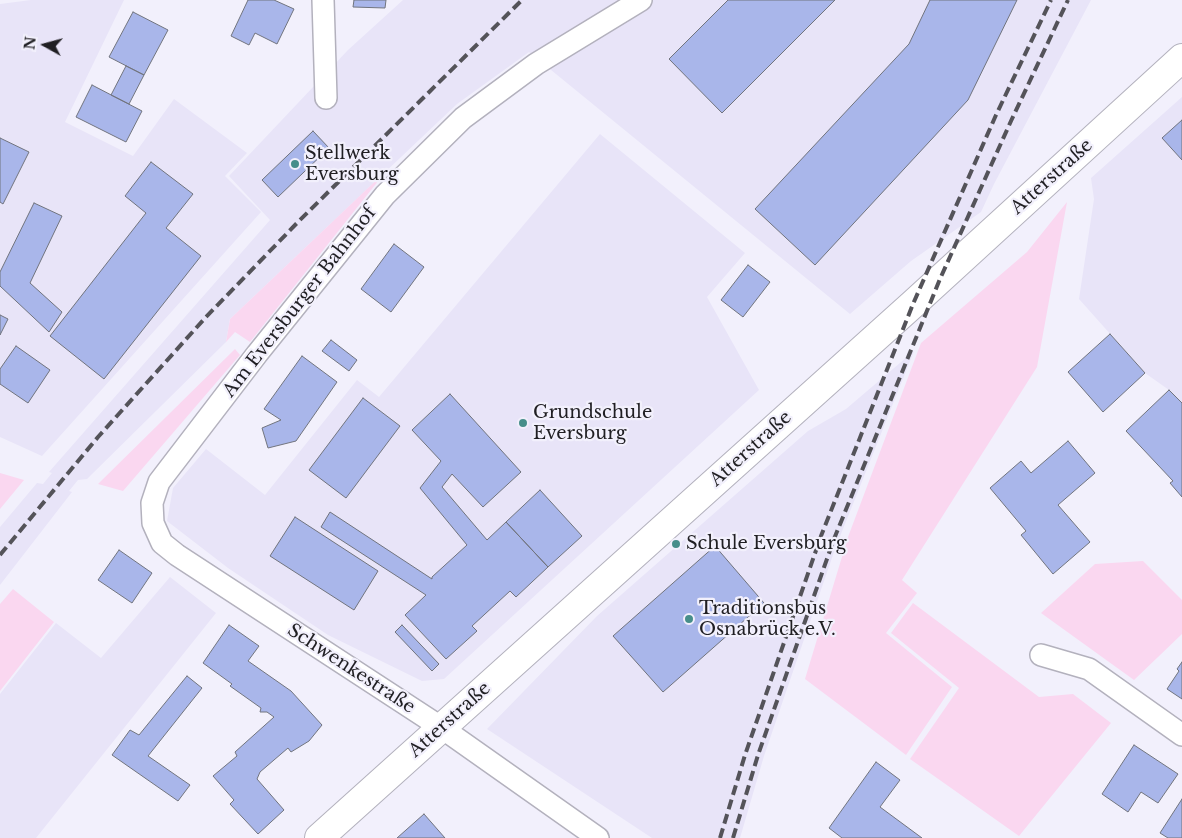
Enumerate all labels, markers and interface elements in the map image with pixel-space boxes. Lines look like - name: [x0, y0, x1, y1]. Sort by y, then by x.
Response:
- north arrow: [20, 20, 70, 70]
- text: N: [20, 36, 40, 51]
- street label: Atterstraße: [1007, 135, 1097, 219]
- place label: Stellwerk Eversburg: [305, 143, 399, 186]
- marker: Stellwerk Eversburg: [289, 158, 301, 170]
- street label: Am Eversburger Bahnhof: [219, 202, 381, 402]
- place label: Grundschule Eversburg: [533, 402, 652, 444]
- street label: Atterstraße: [706, 407, 796, 491]
- marker: Grundschule Eversburg: [517, 417, 529, 429]
- place label: Schule Eversburg: [686, 533, 847, 555]
- marker: Schule Eversburg: [670, 538, 682, 550]
- place label: Traditionsbus Osnabrück e.V.: [699, 598, 836, 640]
- marker: Traditionsbus Osnabrück e.V.: [683, 613, 695, 625]
- street label: Schwenkestraße: [283, 620, 419, 718]
- street label: Atterstraße: [405, 678, 495, 762]

